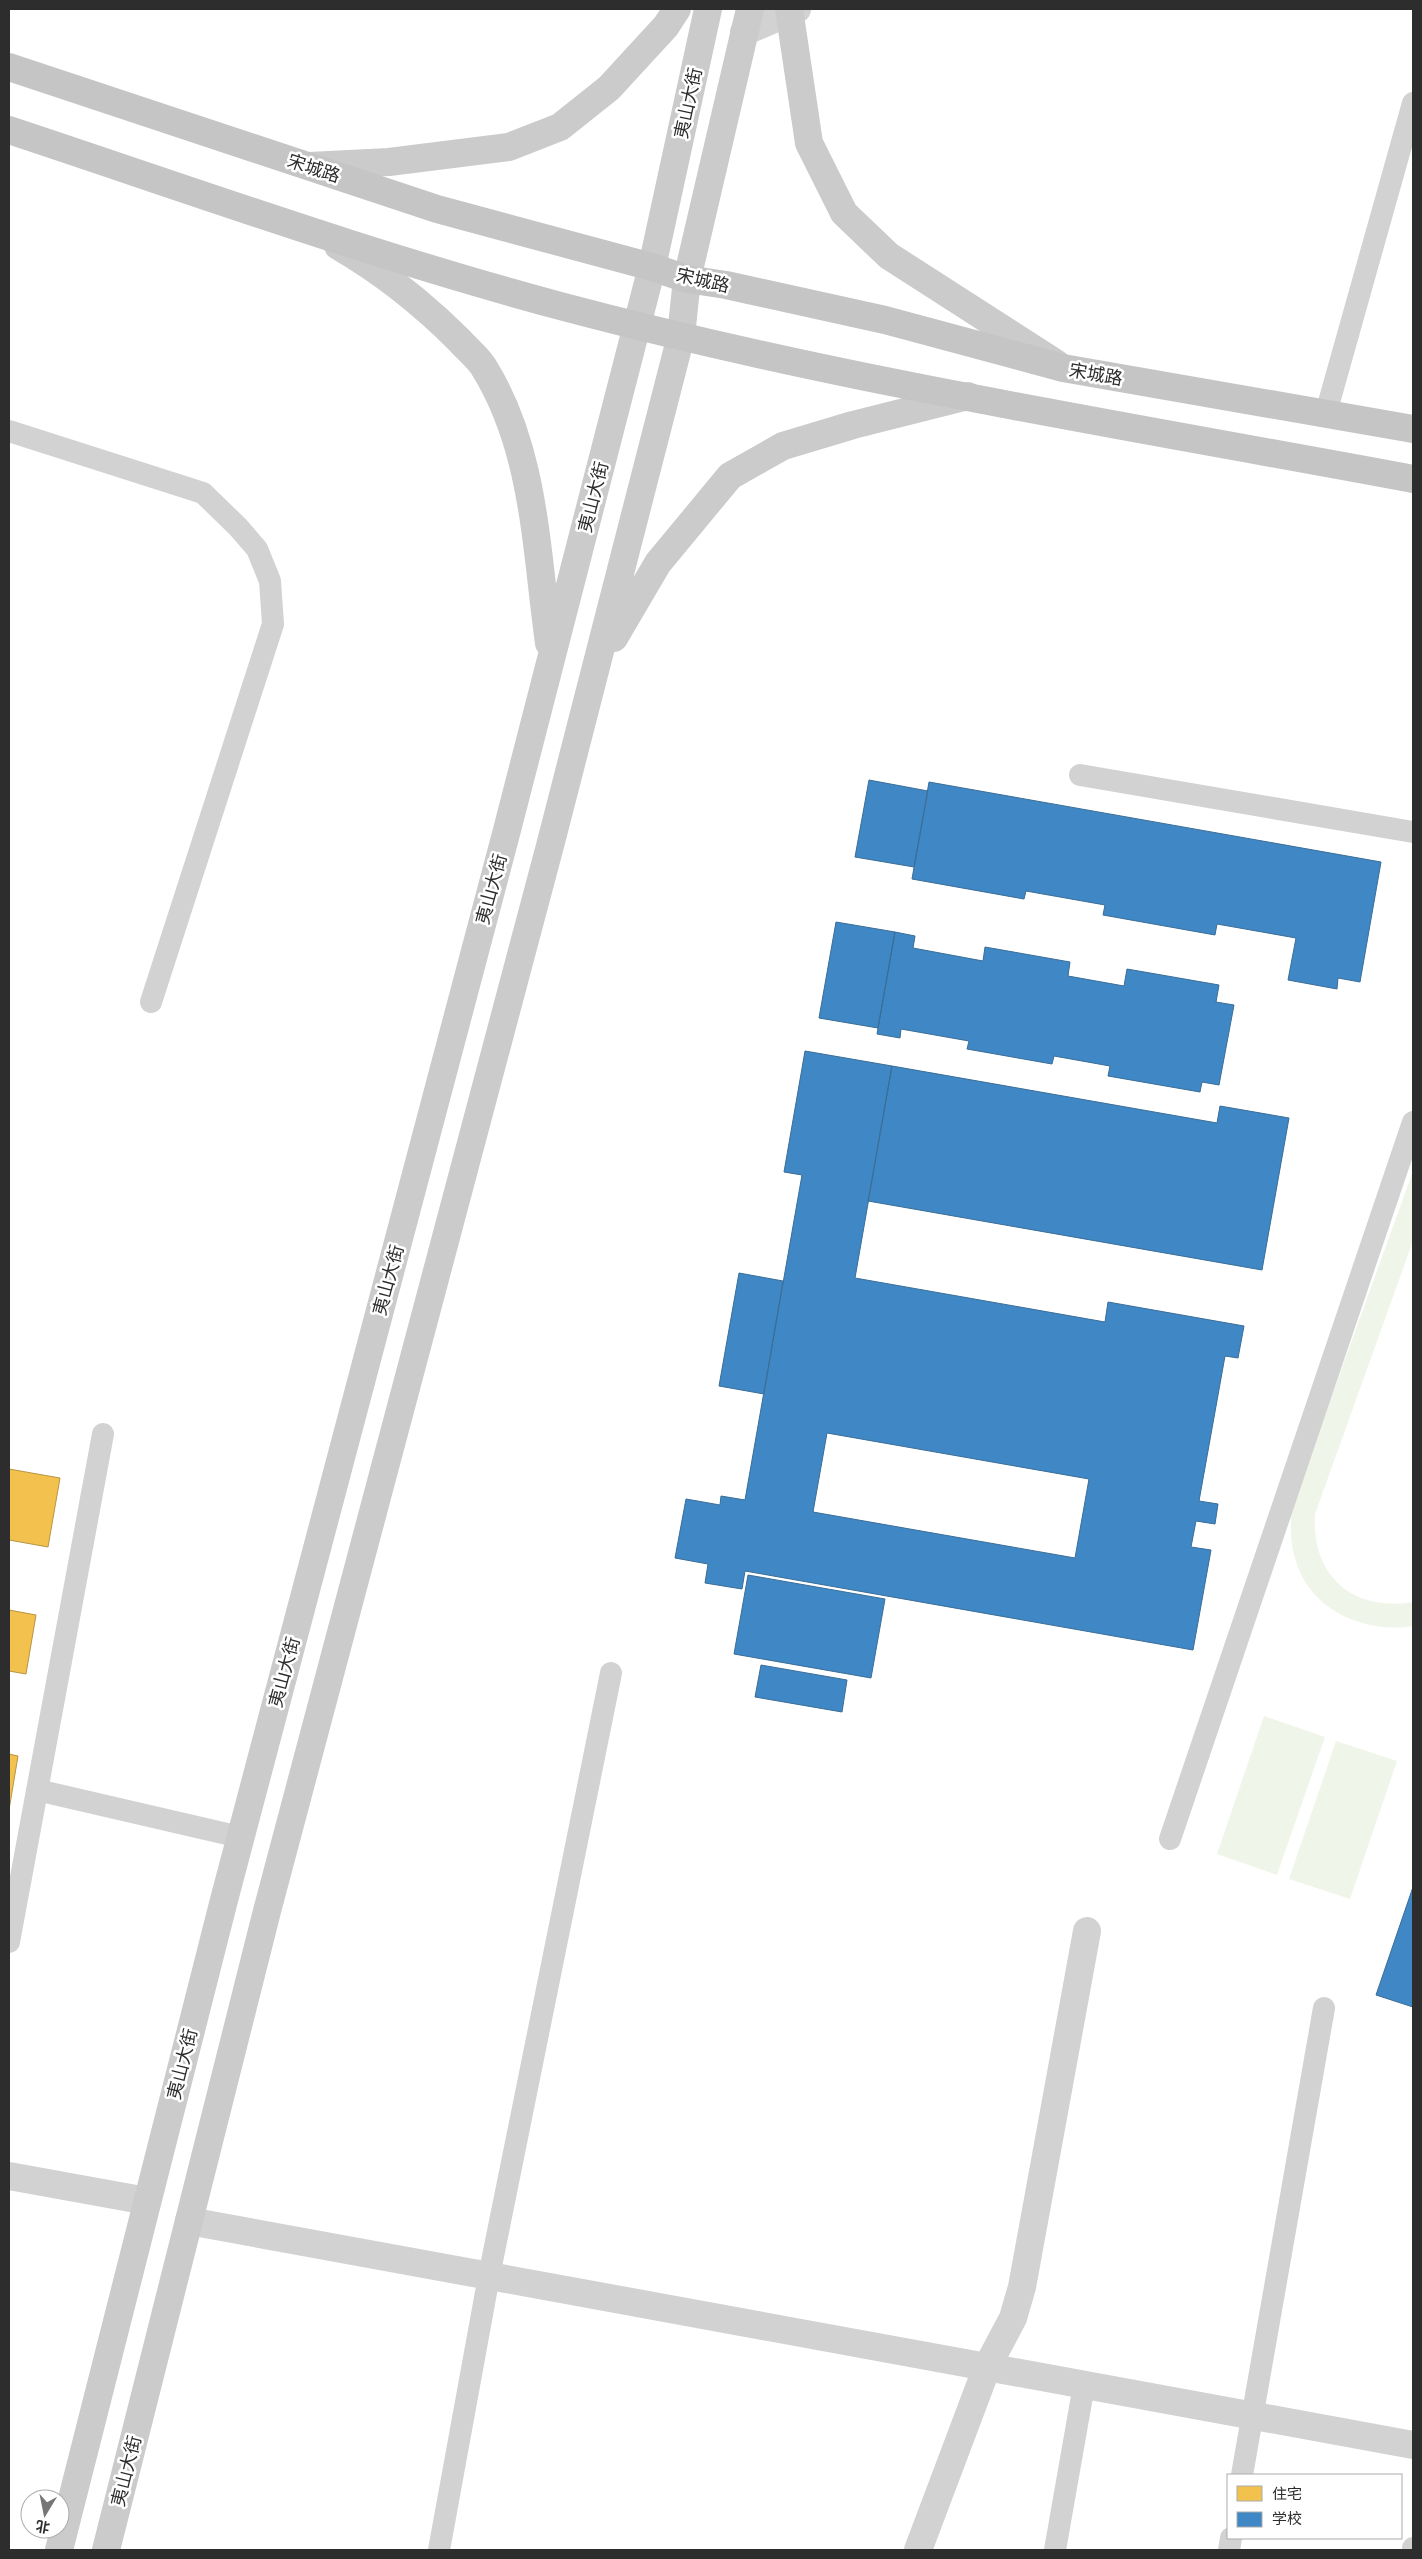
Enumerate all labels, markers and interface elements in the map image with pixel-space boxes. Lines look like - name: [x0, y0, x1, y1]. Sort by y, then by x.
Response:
- street label: 夷山大街: [669, 65, 707, 141]
- street label: 宋城路: [285, 149, 343, 187]
- street label: 宋城路: [674, 263, 732, 297]
- street label: 宋城路: [1067, 358, 1125, 390]
- street label: 夷山大街: [573, 459, 613, 535]
- street label: 夷山大街: [471, 851, 511, 927]
- street label: 夷山大街: [368, 1242, 408, 1318]
- street label: 夷山大街: [264, 1634, 304, 1710]
- street label: 夷山大街: [162, 2026, 202, 2102]
- street label: 夷山大街: [106, 2433, 146, 2509]
- legend: [1227, 2474, 1402, 2539]
- text: 住宅: [1272, 2484, 1302, 2503]
- north arrow: [20, 2489, 70, 2539]
- text: 学校: [1272, 2509, 1302, 2528]
- text: 北: [34, 2517, 51, 2537]

